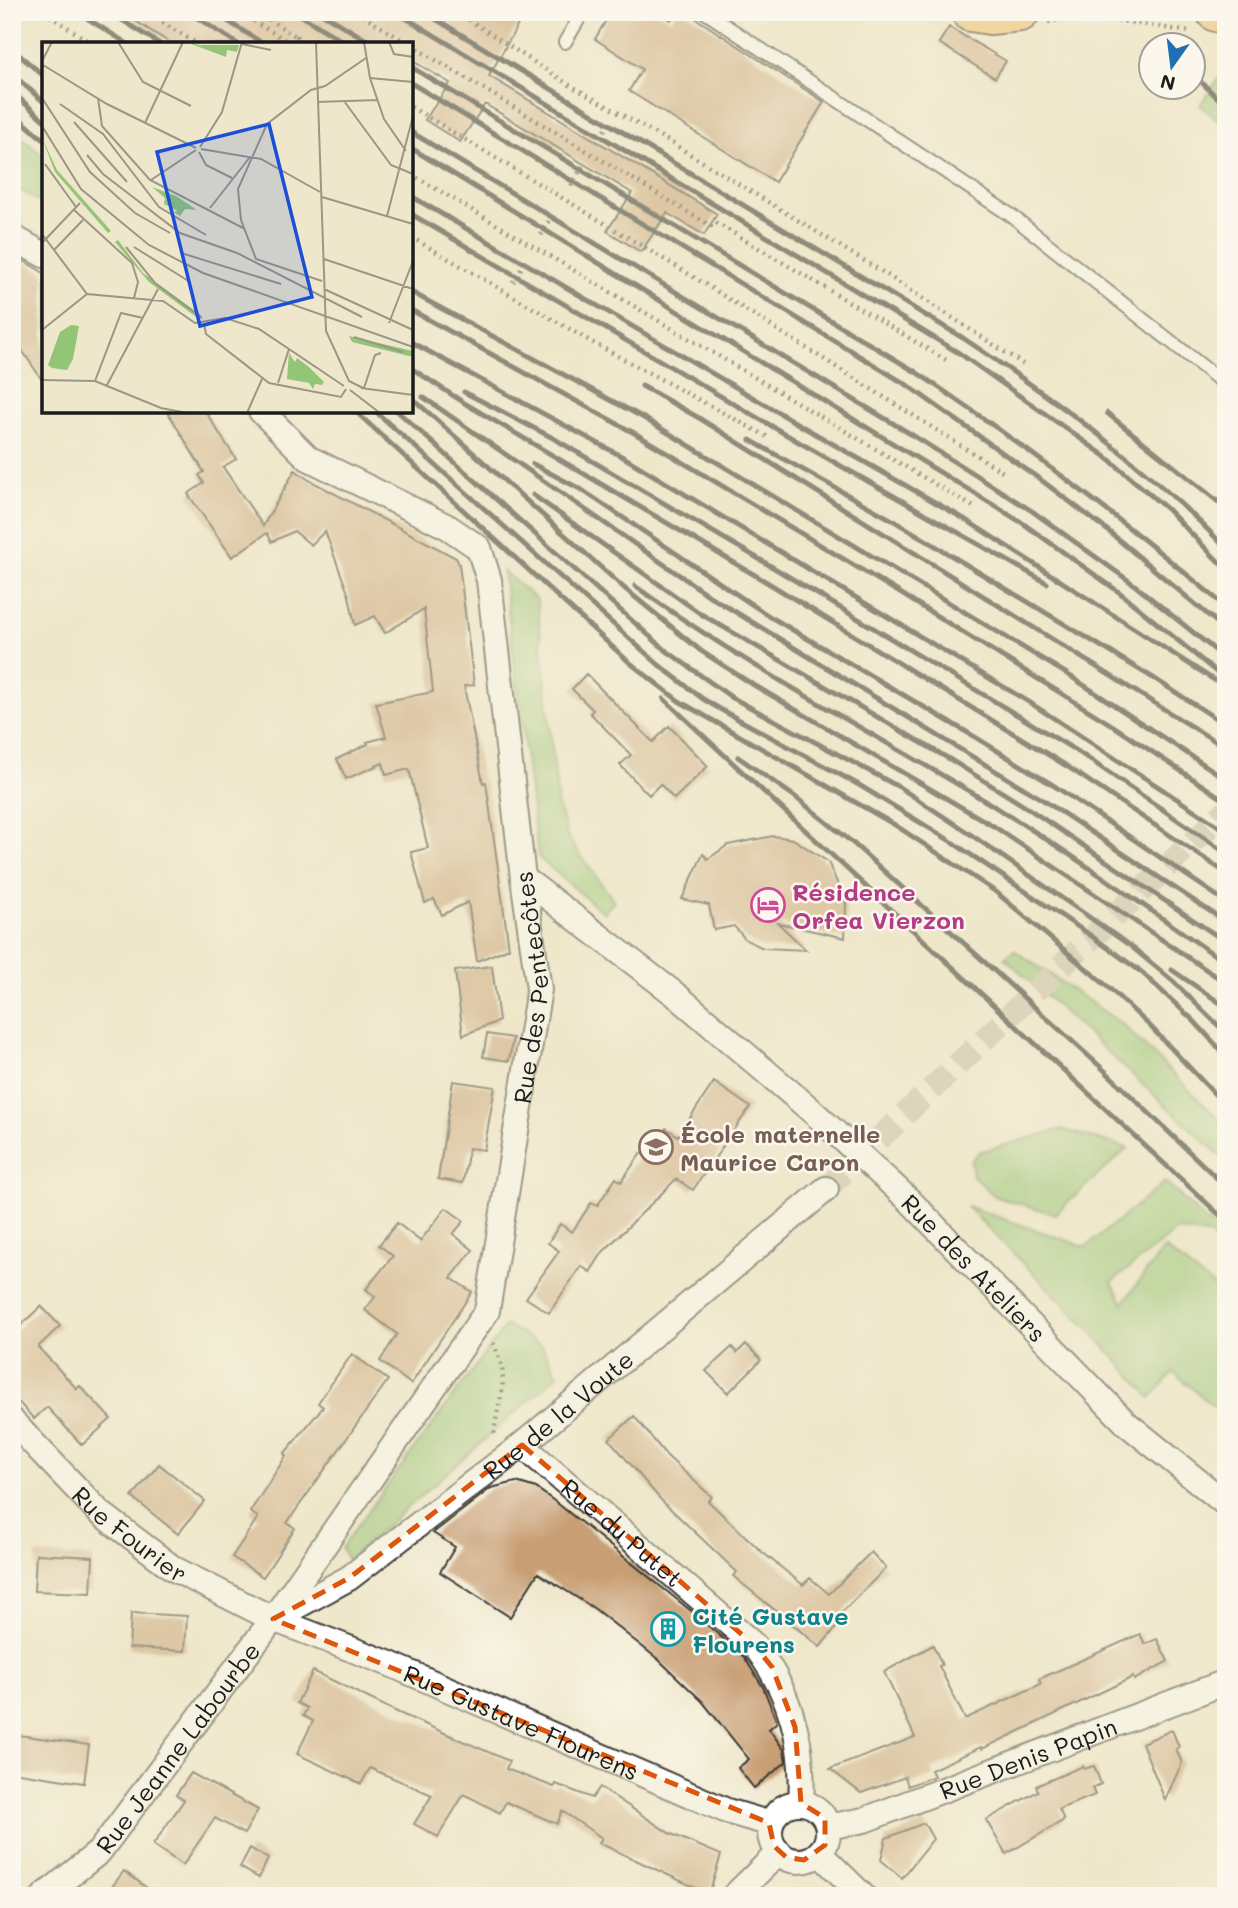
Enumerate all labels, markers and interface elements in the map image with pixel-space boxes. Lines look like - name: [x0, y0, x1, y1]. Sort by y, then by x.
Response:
- north arrow: [1136, 32, 1206, 102]
- inset map: [42, 42, 413, 413]
- text: N: [1158, 69, 1178, 97]
- street label: Rue des Pentecôtes: [505, 870, 554, 1106]
- place label: Résidence Orfea Vierzon: [792, 876, 965, 935]
- hotel icon: Résidence Orfea Vierzon: [749, 886, 787, 924]
- place label: École maternelle Maurice Caron: [680, 1118, 880, 1177]
- school or university icon: École maternelle Maurice Caron: [637, 1128, 675, 1166]
- street label: Rue des Ateliers: [896, 1187, 1053, 1348]
- street label: Rue de la Voute: [476, 1343, 639, 1485]
- street label: Rue du Putet: [555, 1471, 690, 1593]
- street label: Rue Fourier: [66, 1479, 193, 1589]
- place label: Cité Gustave Flourens: [692, 1600, 849, 1659]
- building icon: Cité Gustave Flourens: [649, 1610, 687, 1648]
- street label: Rue Jeanne Labourbe: [88, 1636, 266, 1859]
- street label: Rue Gustave Flourens: [399, 1657, 644, 1786]
- street label: Rue Denis Papin: [935, 1710, 1121, 1805]

